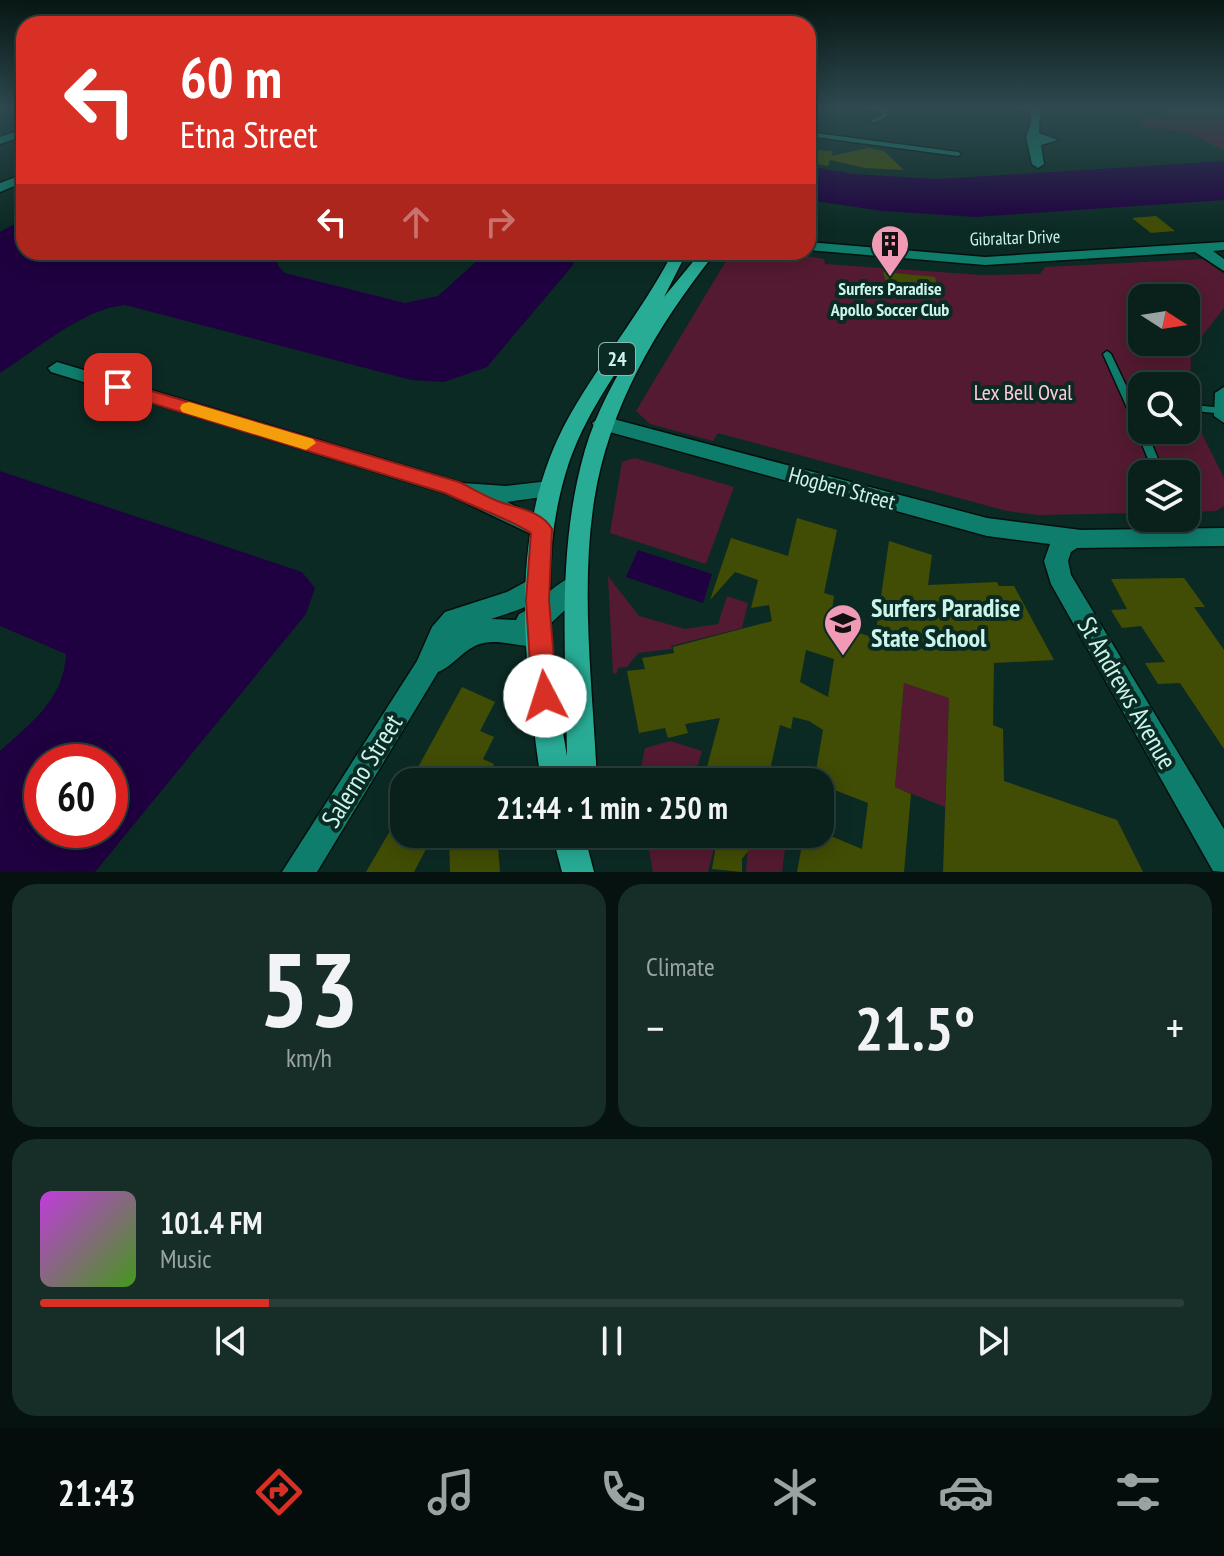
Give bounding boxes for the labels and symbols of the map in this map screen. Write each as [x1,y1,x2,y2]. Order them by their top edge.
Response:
building icon: Surfers Paradise Apollo Soccer Club [869,223,911,278]
street label: Gibraltar Drive [969,224,1061,251]
place label: Surfers Paradise Apollo Soccer Club [830,277,949,321]
north arrow [1128,284,1200,356]
road number: 24 [599,343,635,375]
pin [84,353,152,421]
park label: Lex Bell Oval [974,378,1073,406]
street label: Hogben Street [786,460,898,516]
place label: Surfers Paradise State School [871,591,1020,654]
school or university icon: Surfers Paradise State School [822,602,864,657]
street label: St Andrews Avenue [1071,611,1184,775]
position arrow [503,654,587,738]
street label: Salerno Street [314,708,409,834]
speed limit sign: 60 [24,744,128,848]

